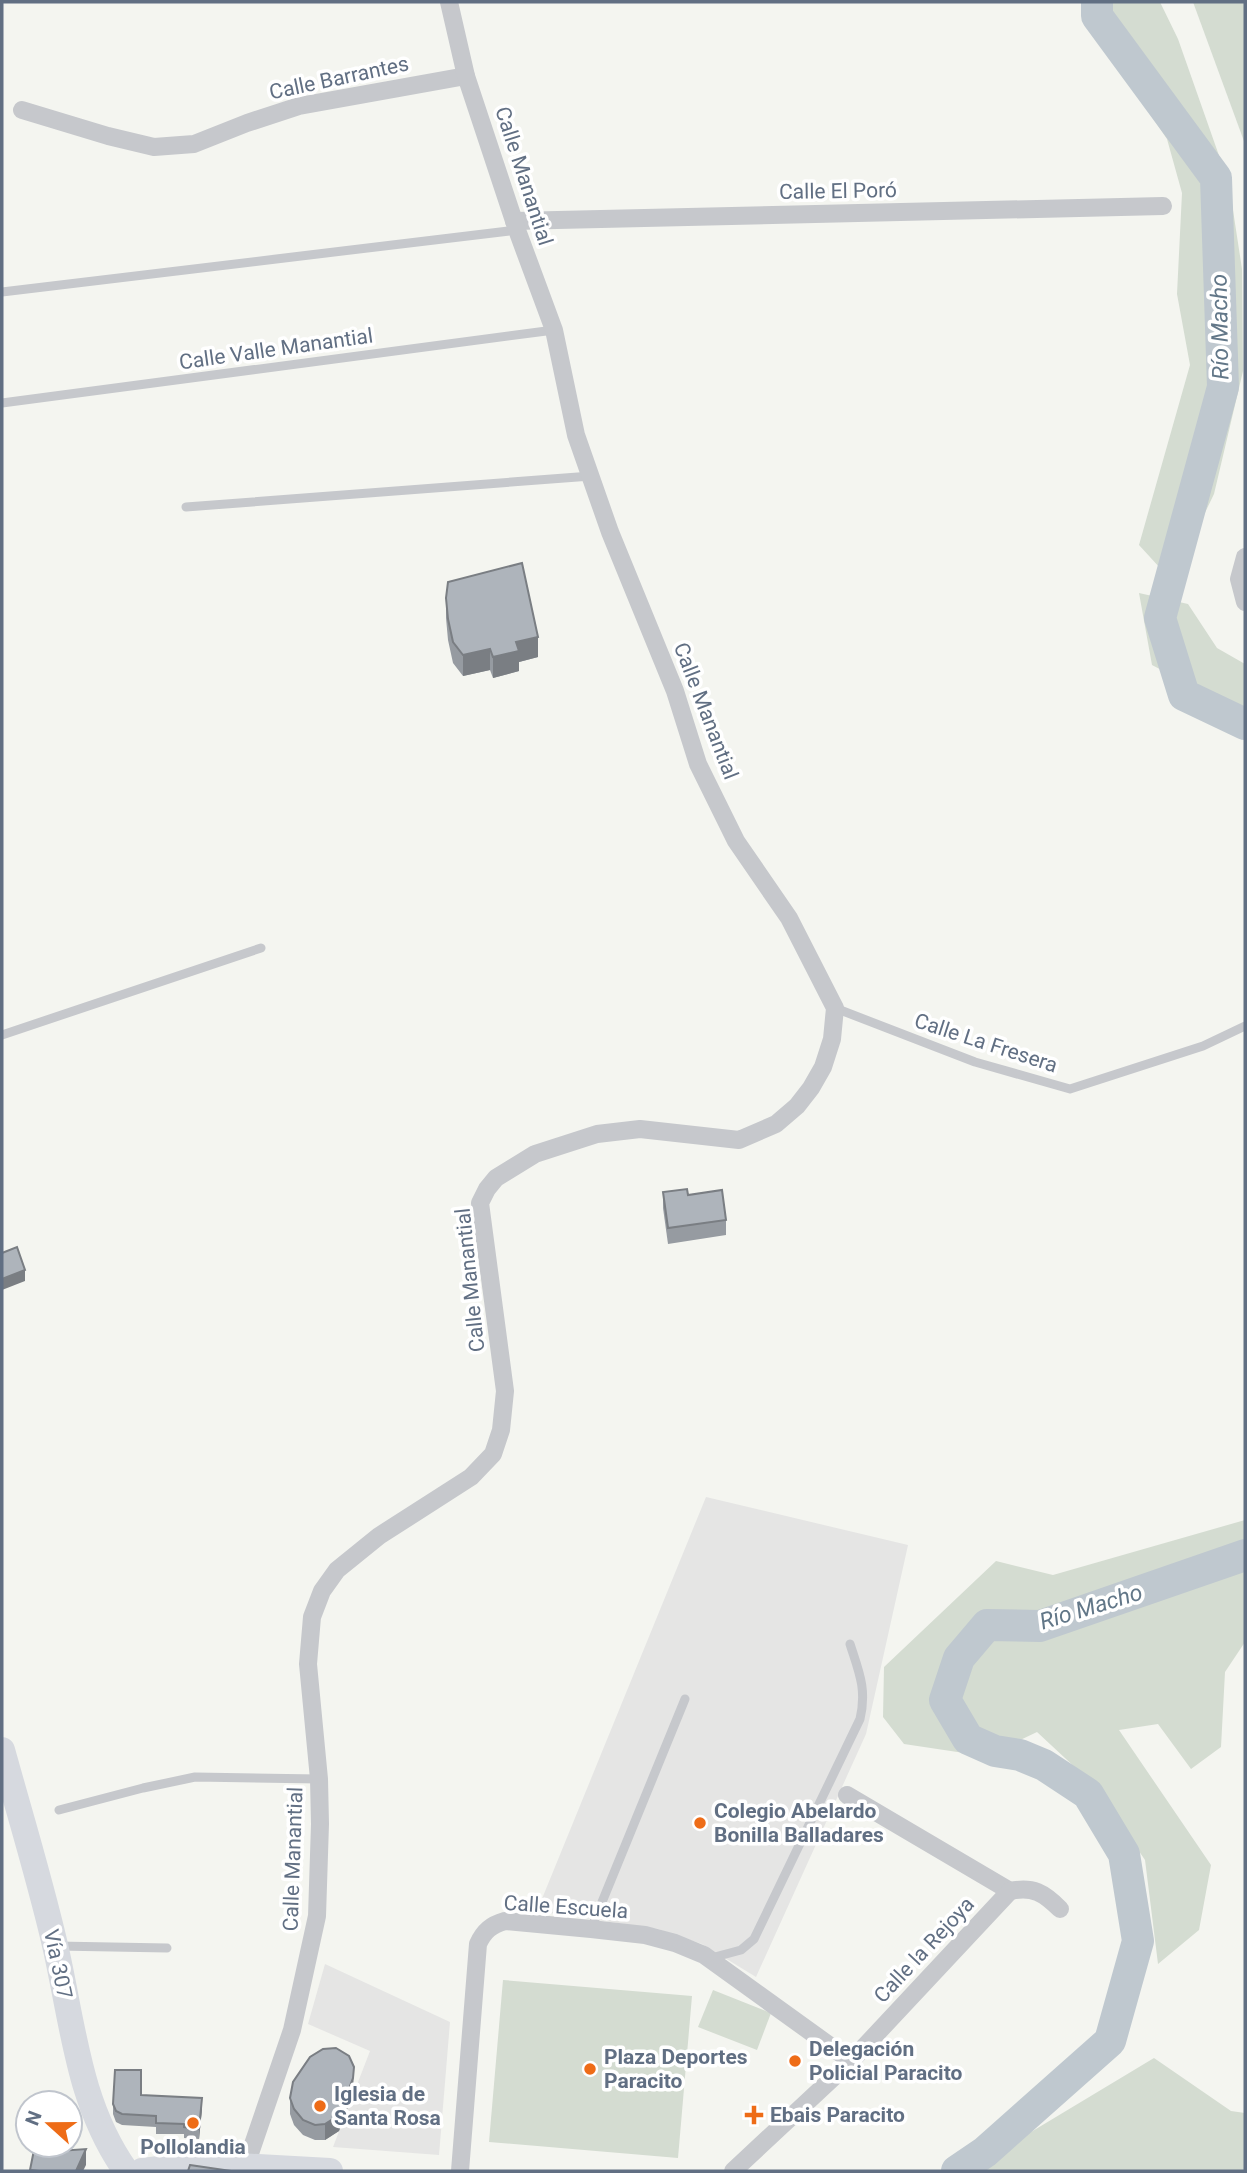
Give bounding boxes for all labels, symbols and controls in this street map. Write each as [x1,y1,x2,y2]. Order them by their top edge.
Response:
street label: Calle Barrantes [267,52,411,104]
street label: Calle Manantial [490,104,558,248]
street label: Calle El Poró [779,178,897,204]
water label: Río Macho [1206,274,1234,380]
street label: Calle Valle Manantial [178,324,374,374]
street label: Calle Manantial [669,639,743,783]
street label: Calle La Fresera [911,1009,1061,1077]
street label: Calle Manantial [451,1207,489,1353]
water label: Río Macho [1036,1579,1146,1635]
street label: Calle Manantial [278,1786,308,1932]
place label: Colegio Abelardo Bonilla Balladares [714,1799,884,1847]
marker: Colegio Abelardo Bonilla Balladares [692,1815,708,1831]
street label: Calle Escuela [503,1891,629,1923]
street label: Calle la Rejoya [869,1892,979,2008]
street label: Vía 307 [39,1927,77,2001]
place label: Delegación Policial Paracito [809,2037,962,2085]
place label: Plaza Deportes Paracito [604,2045,748,2093]
marker: Delegación Policial Paracito [787,2053,803,2069]
marker: Plaza Deportes Paracito [582,2061,598,2077]
place label: Iglesia de Santa Rosa [334,2082,441,2130]
north arrow [14,2089,84,2159]
marker: Iglesia de Santa Rosa [312,2098,328,2114]
place label: Ebais Paracito [770,2103,905,2127]
marker: Ebais Paracito [744,2105,764,2125]
text: N [20,2108,47,2128]
marker: Pollolandia [185,2115,201,2131]
place label: Pollolandia [140,2135,246,2159]

